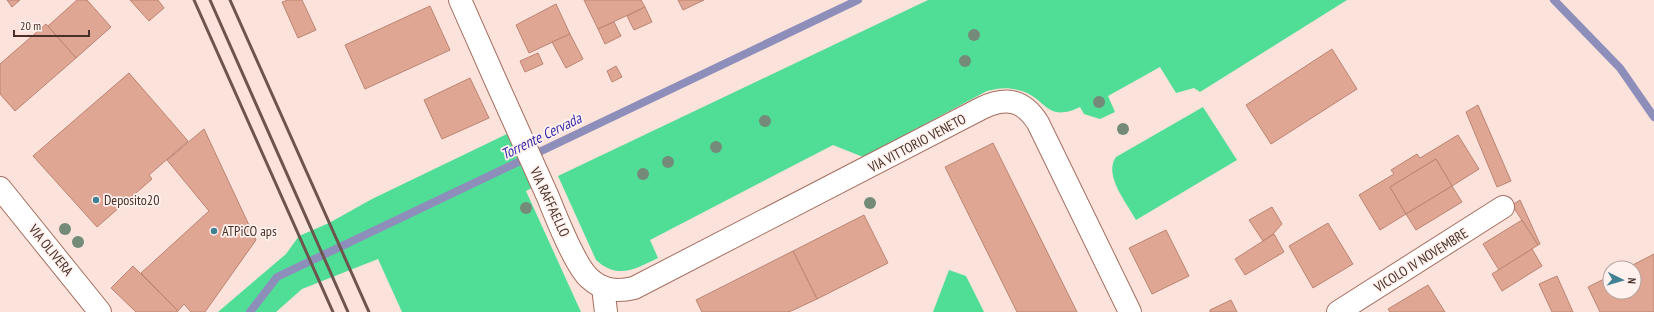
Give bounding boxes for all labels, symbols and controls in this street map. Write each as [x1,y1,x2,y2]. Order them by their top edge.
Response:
scale bar [14,12,89,38]
text: 20 m [20,18,41,33]
water label: Torrente Cervada [498,108,585,164]
street label: VIA VITTORIO VENETO [864,110,969,177]
street label: VIA RAFFAELLO [526,163,574,240]
place label: Deposito20 [104,191,159,209]
marker: Deposito20 [91,195,101,205]
street label: VIA OLIVERA [24,220,77,280]
place label: ATPiCO aps [222,222,277,240]
street label: VICOLO IV NOVEMBRE [1370,224,1471,297]
marker: ATPiCO aps [209,226,219,236]
north arrow [1602,260,1642,300]
text: N [1625,277,1639,284]

